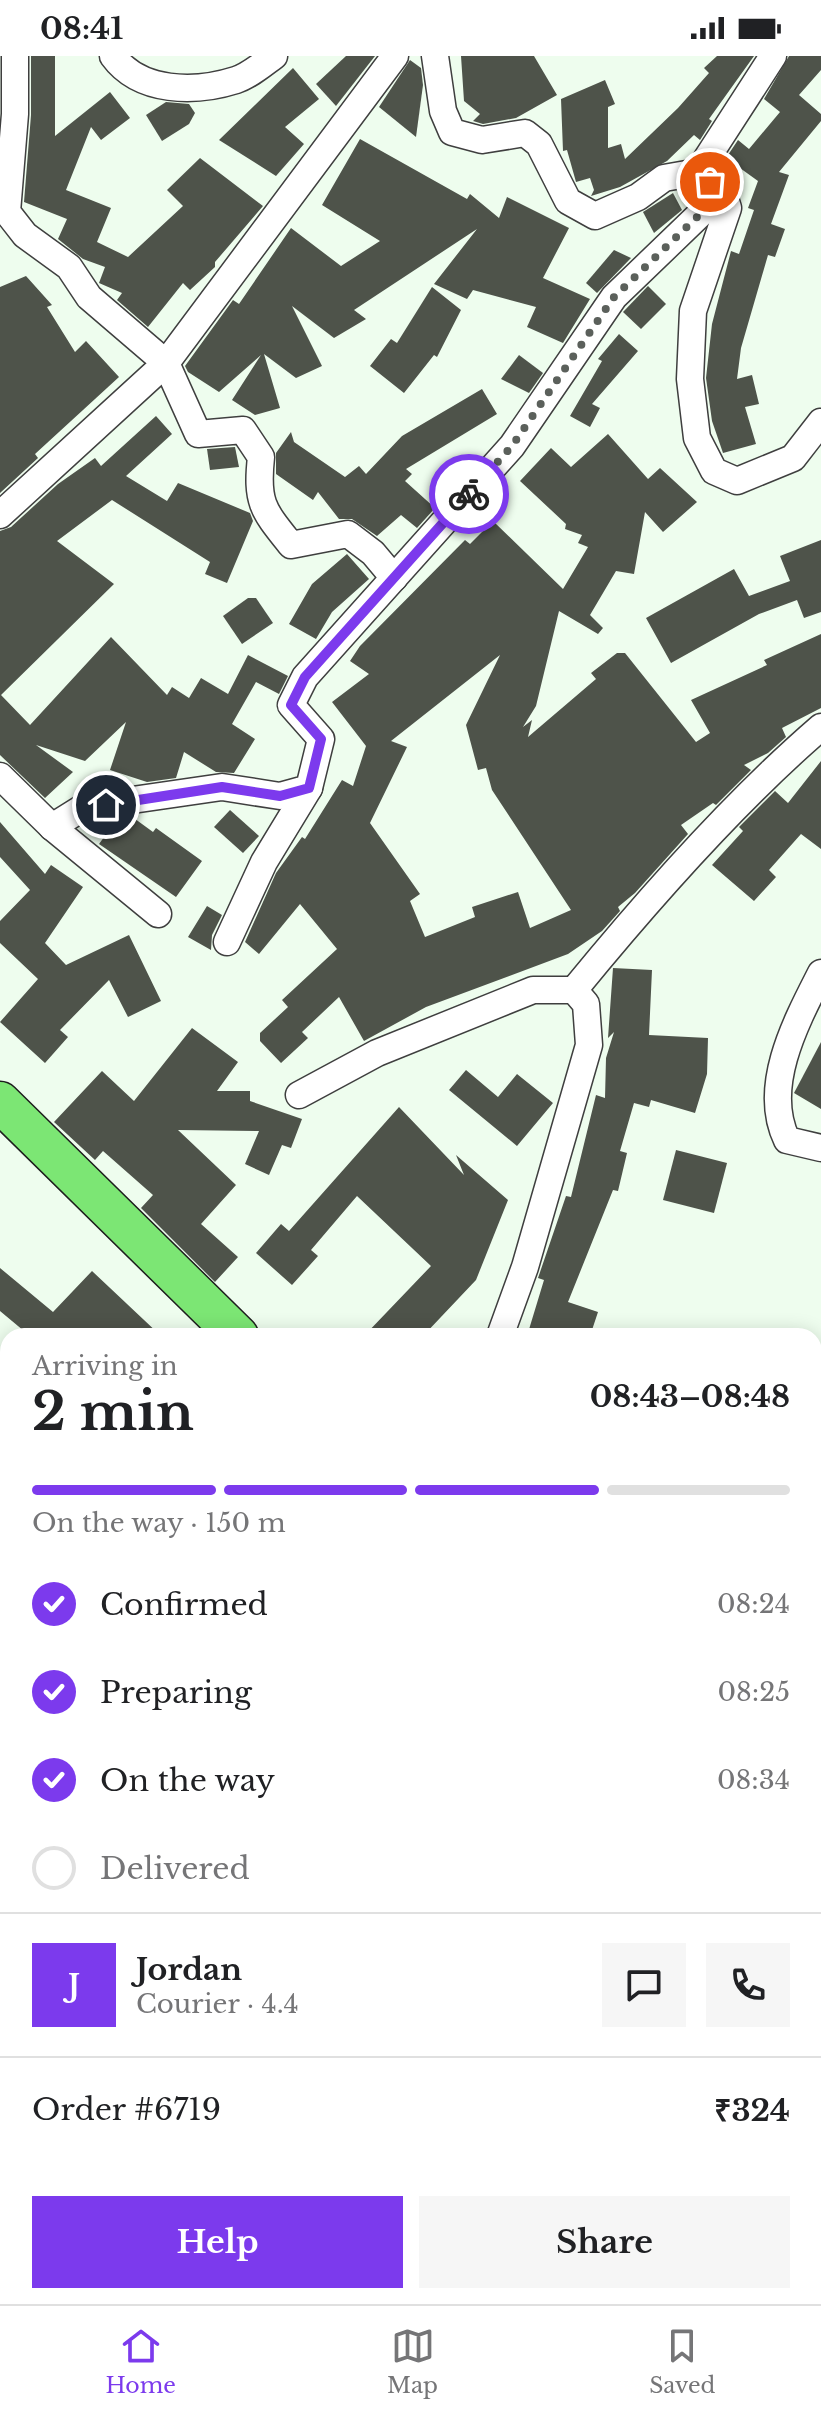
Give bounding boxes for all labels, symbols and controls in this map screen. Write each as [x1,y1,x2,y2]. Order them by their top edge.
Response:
text: 08:41 [40,10,123,47]
pin [676,148,744,216]
icon: bag [688,160,732,204]
courier [429,454,509,534]
icon: bike [447,472,491,516]
pin [72,771,140,839]
icon: home [84,783,128,827]
text: Arriving in [32,1350,178,1382]
text: 08:43–08:48 [590,1378,790,1415]
text: 2 min [32,1380,194,1444]
text: On the way · 150 m [32,1507,286,1539]
icon: check [32,1582,76,1626]
text: Confirmed [100,1586,268,1623]
text: 08:24 [717,1588,790,1620]
icon: check [32,1670,76,1714]
text: Preparing [100,1674,252,1711]
text: 08:25 [717,1676,790,1708]
icon: check [32,1758,76,1802]
text: On the way [100,1762,275,1799]
text: 08:34 [717,1764,790,1796]
text: Delivered [100,1850,250,1887]
button: chat [602,1943,686,2027]
button: phone [706,1943,790,2027]
text: Jordan [136,1951,242,1988]
text: J [68,1967,80,2004]
text: Courier · 4.4 [136,1988,299,2020]
text: Order #6719 [32,2091,221,2128]
text: ₹324 [714,2092,790,2129]
button: Help [32,2196,403,2288]
button: Share [419,2196,790,2288]
tab: Home [106,2324,176,2399]
tab: Map [387,2324,438,2399]
tab: Saved [649,2324,715,2399]

